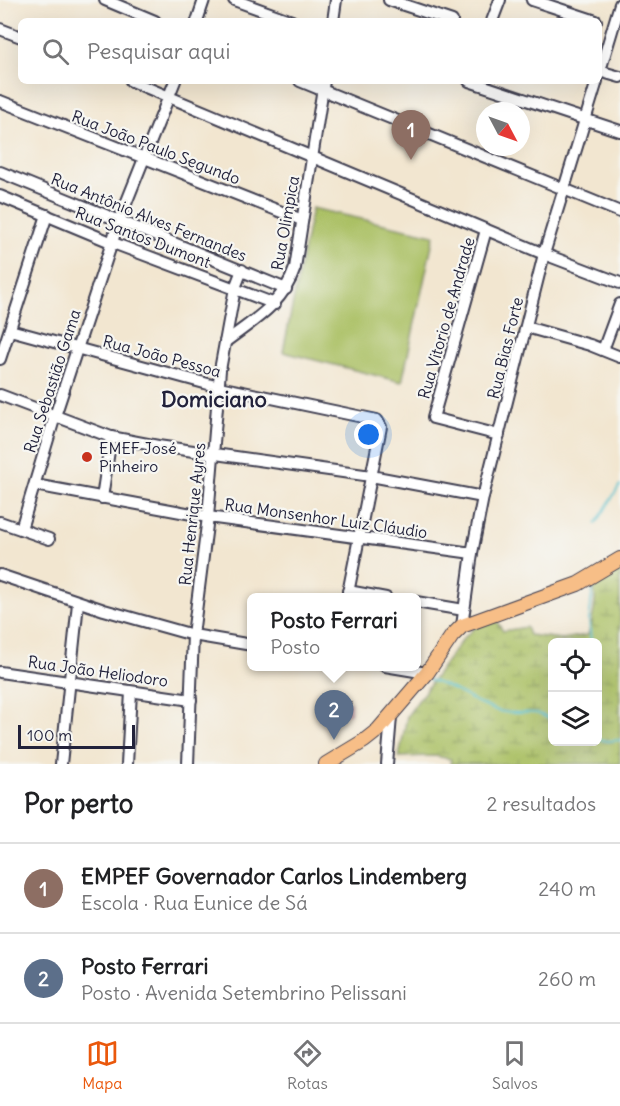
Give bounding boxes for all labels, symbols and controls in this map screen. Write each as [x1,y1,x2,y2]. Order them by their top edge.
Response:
search box [18,18,602,84]
icon: search [39,35,72,68]
text: Pesquisar aqui [87,37,230,65]
north arrow [476,102,530,156]
street label: Rua João Paulo Segundo [69,106,243,188]
pin: 1 [392,110,430,160]
street label: Rua Antônio Alves Fernandes [48,169,250,265]
street label: Rua Olimpica [267,174,303,272]
street label: Rua Santos Dumont [73,202,214,272]
street label: Rua Vitorio de Andrade [413,235,479,401]
street label: Rua Bias Forte [483,295,527,401]
street label: Rua Sebastião Gama [19,307,85,455]
street label: Rua João Pessoa [101,331,223,381]
district label: Domiciano [161,385,267,413]
your location [354,420,383,449]
place label: EMEF José Pinheiro [99,438,177,476]
street label: Rua Henrique Ayres [175,442,209,586]
marker: EMEF José Pinheiro [80,450,94,464]
street label: Rua Monsenhor Luiz Cláudio [223,494,429,542]
popup [247,593,421,671]
text: Posto Ferrari [270,606,398,634]
text: Posto [270,634,320,659]
map controls [548,638,602,746]
button: locate [548,638,602,692]
street label: Rua João Heliodoro [27,651,169,691]
pin: 2 [314,690,354,740]
button: layers [548,692,602,746]
scale bar [18,722,135,750]
text: 100 m [27,725,72,745]
text: Por perto [24,787,133,820]
text: 2 resultados [487,791,596,816]
text: EMPEF Governador Carlos Lindemberg [81,862,467,890]
text: 1 [40,876,47,901]
text: 240 m [538,876,596,901]
text: Escola · Rua Eunice de Sá [81,890,308,915]
text: Posto Ferrari [81,952,208,980]
text: 2 [38,966,49,991]
text: 260 m [538,966,596,991]
text: Posto · Avenida Setembrino Pelissani [81,980,407,1005]
tab: Mapa [82,1037,122,1093]
tab: Rotas [287,1037,328,1093]
tab: Salvos [492,1037,538,1093]

